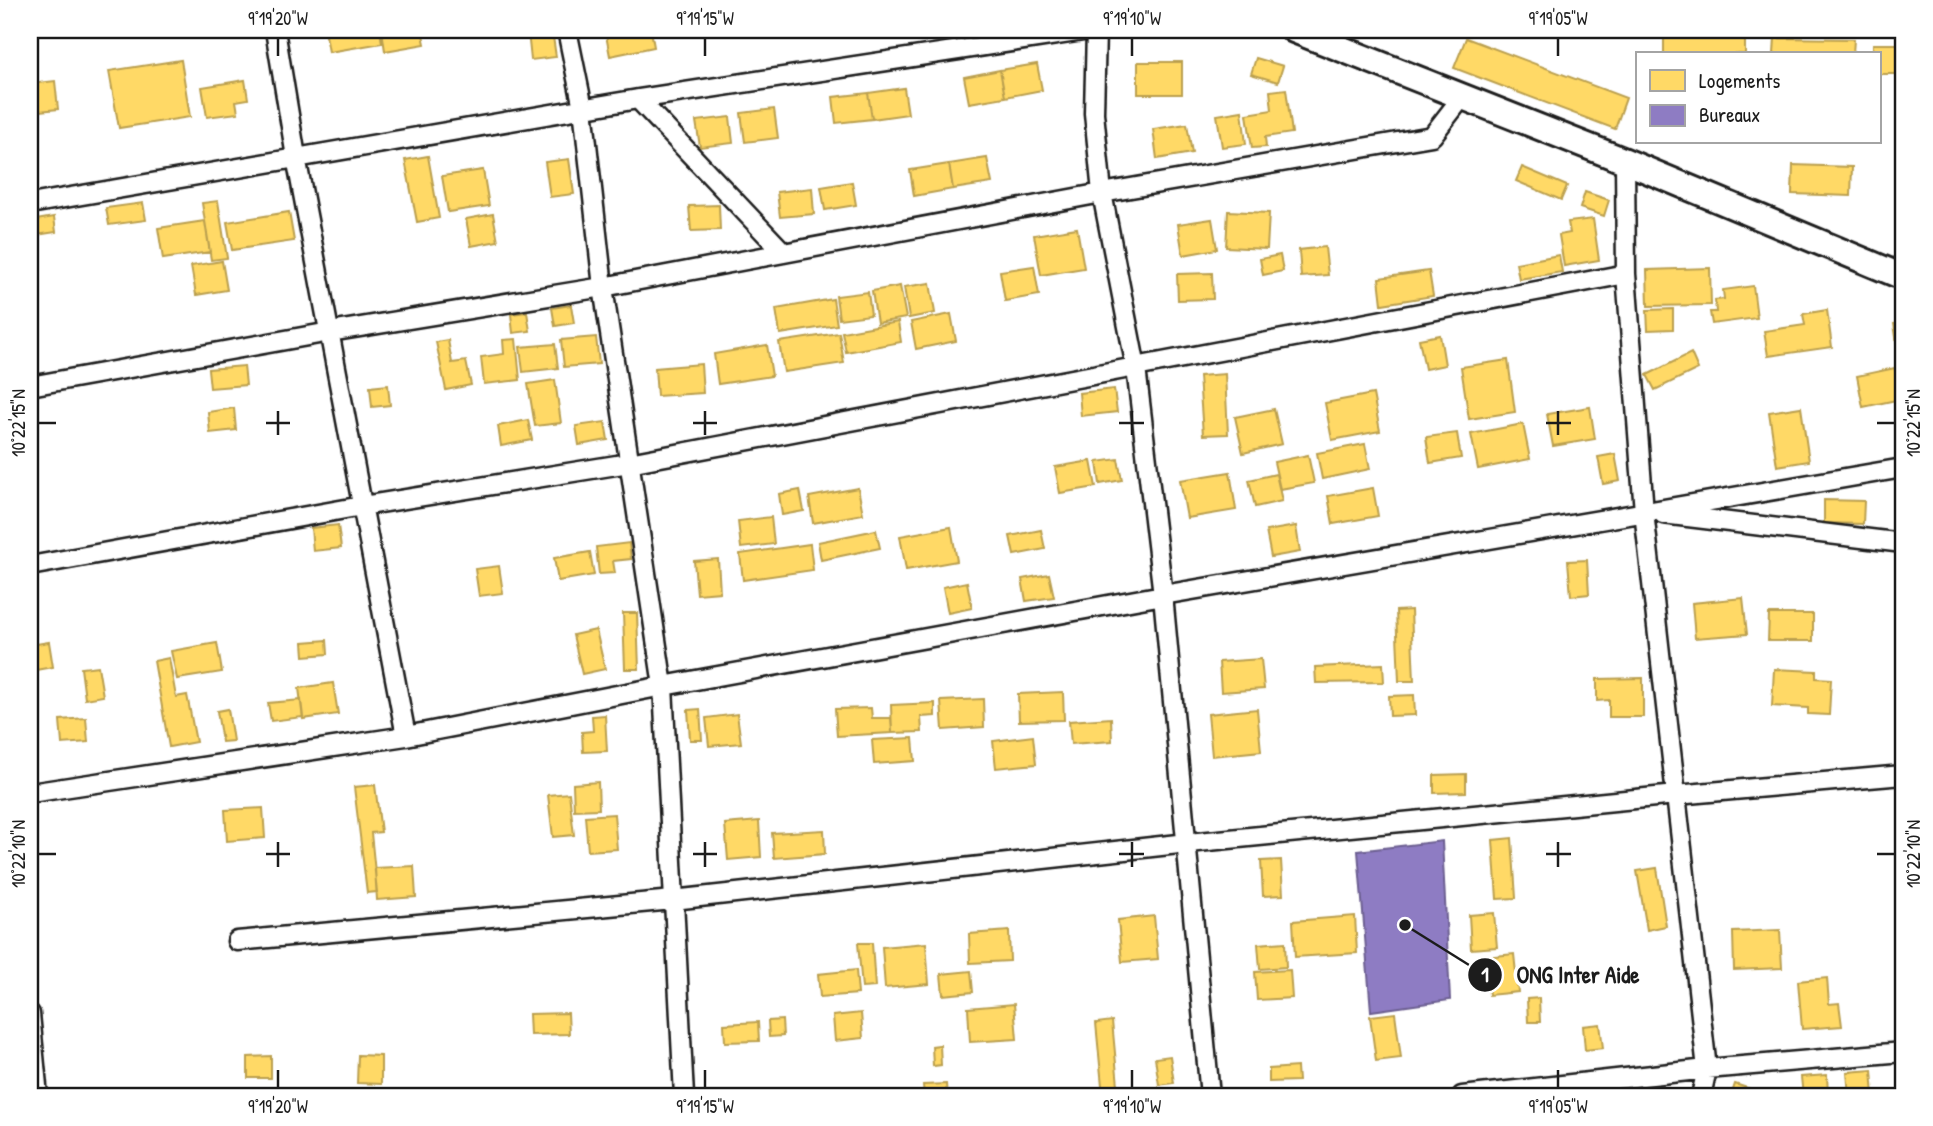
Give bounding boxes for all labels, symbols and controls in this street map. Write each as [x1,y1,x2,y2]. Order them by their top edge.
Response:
text: 9°19'20"W [248,6,308,31]
text: 9°19'15"W [676,6,734,31]
text: 9°19'10"W [1103,6,1161,31]
text: 9°19'05"W [1528,6,1588,31]
legend [1636,52,1881,144]
text: Logements [1699,66,1780,95]
text: Bureaux [1699,100,1761,129]
text: 10°22'15"N [6,389,31,457]
text: 10°22'15"N [1901,389,1926,457]
text: 10°22'10"N [6,820,31,888]
text: 10°22'10"N [1901,820,1926,888]
callout: ONG Inter Aide [1467,953,1653,997]
text: ONG Inter Aide [1517,959,1640,990]
text: 1 [1481,960,1489,989]
text: 9°19'20"W [248,1094,308,1119]
text: 9°19'15"W [676,1094,734,1119]
text: 9°19'10"W [1103,1094,1161,1119]
text: 9°19'05"W [1528,1094,1588,1119]

